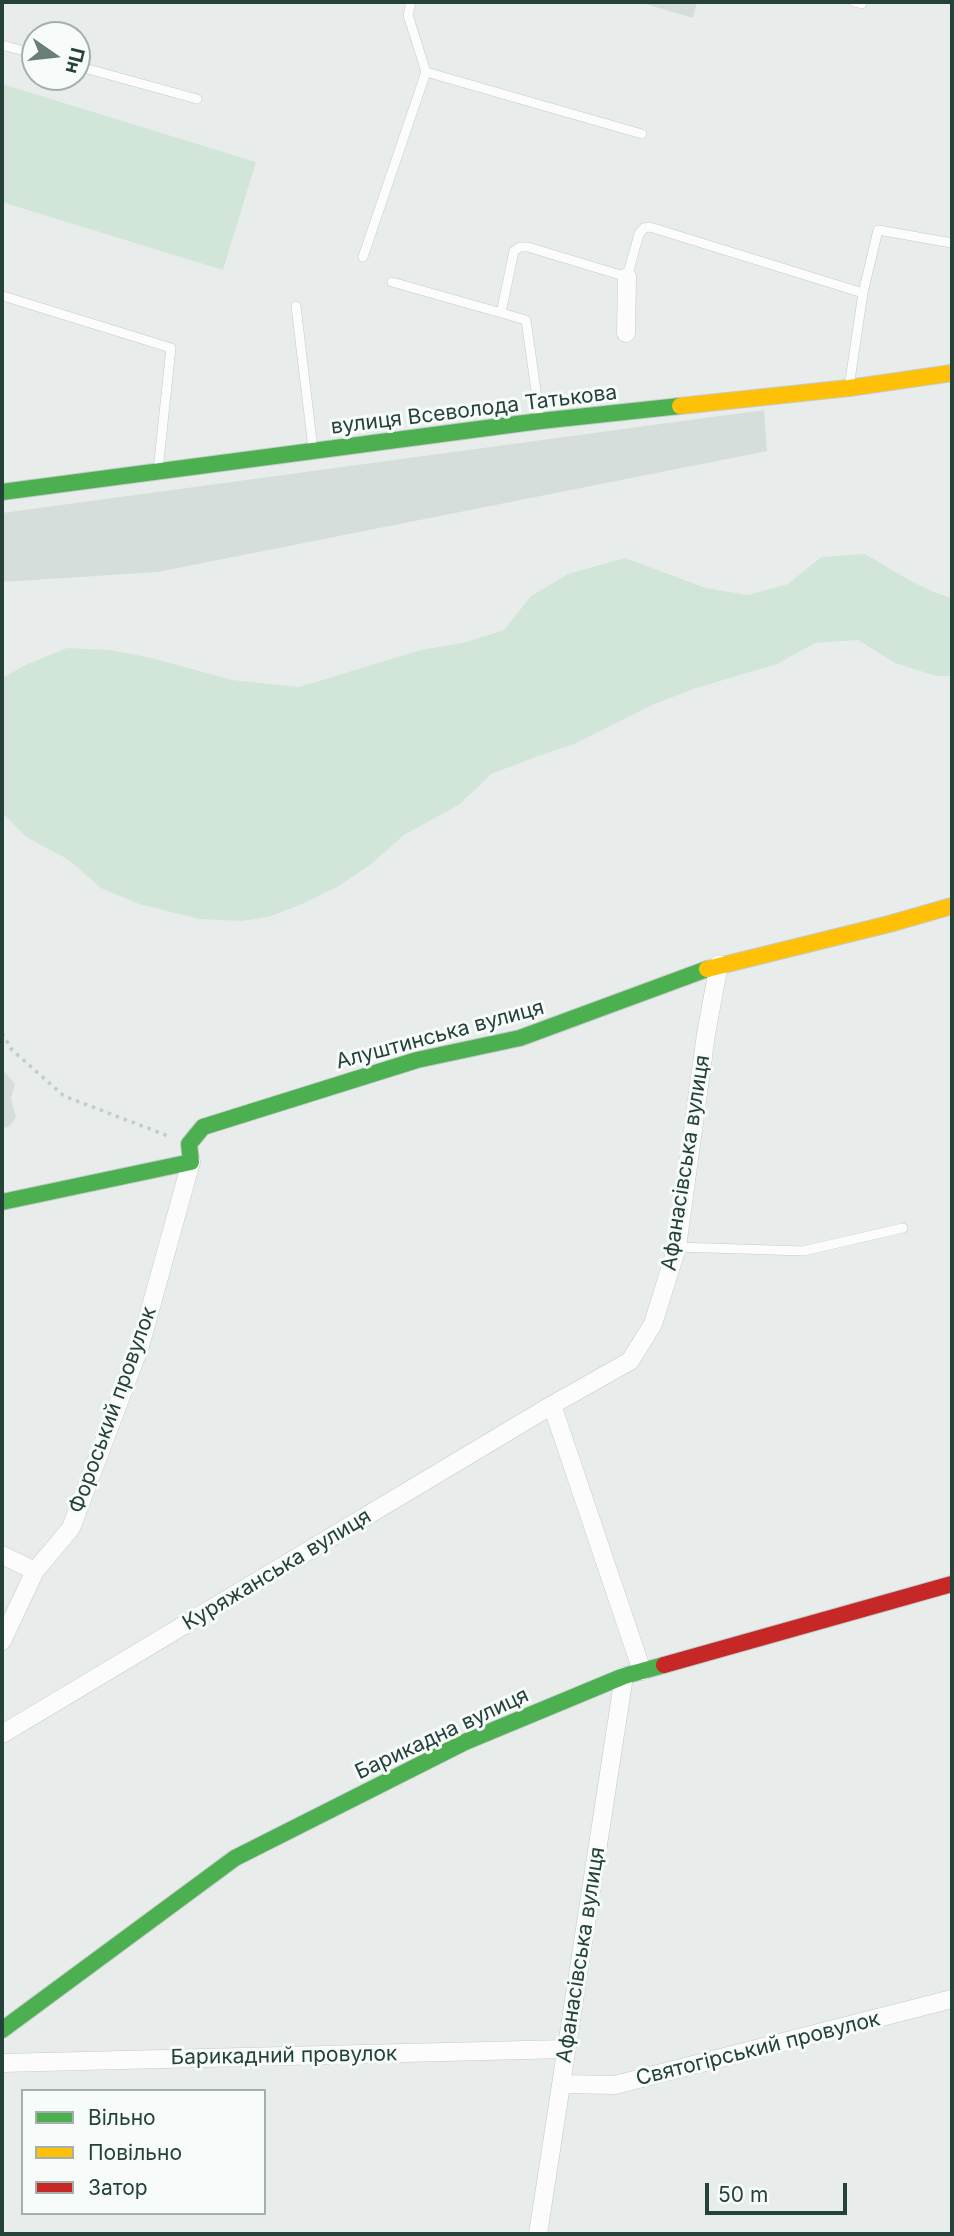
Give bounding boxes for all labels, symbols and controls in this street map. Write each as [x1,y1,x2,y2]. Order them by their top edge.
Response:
north arrow [21,21,91,91]
text: Пн [61,45,89,76]
street label: вулиця Всеволода Татькова [329,380,619,440]
street label: Алуштинська вулиця [333,995,547,1075]
street label: Афанасівська вулиця [656,1053,716,1273]
street label: Фороський провулок [64,1303,162,1517]
street label: Куряжанська вулиця [178,1504,376,1636]
street label: Барикадна вулиця [351,1683,533,1785]
street label: Афанасівська вулиця [551,1845,611,2065]
street label: Святогірський провулок [633,2006,883,2092]
street label: Барикадний провулок [170,2041,398,2071]
legend [21,2089,266,2215]
text: Вільно [88,2105,156,2130]
text: Повільно [88,2140,182,2165]
scale bar [709,2170,851,2214]
text: Затор [88,2175,148,2200]
text: 50 m [718,2182,768,2207]

